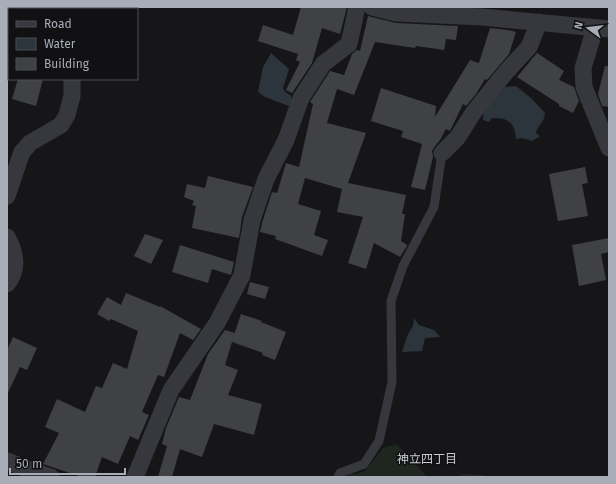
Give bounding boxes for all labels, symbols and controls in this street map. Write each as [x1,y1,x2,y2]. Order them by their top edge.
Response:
legend [8,8,138,80]
north arrow [568,8,608,48]
text: Road [44,17,72,31]
text: N [572,20,586,31]
text: Water [44,37,76,51]
text: Building [44,57,90,71]
scale bar [10,450,125,476]
district label: 神立四丁目 [397,452,457,466]
text: 50 m [16,457,42,471]

